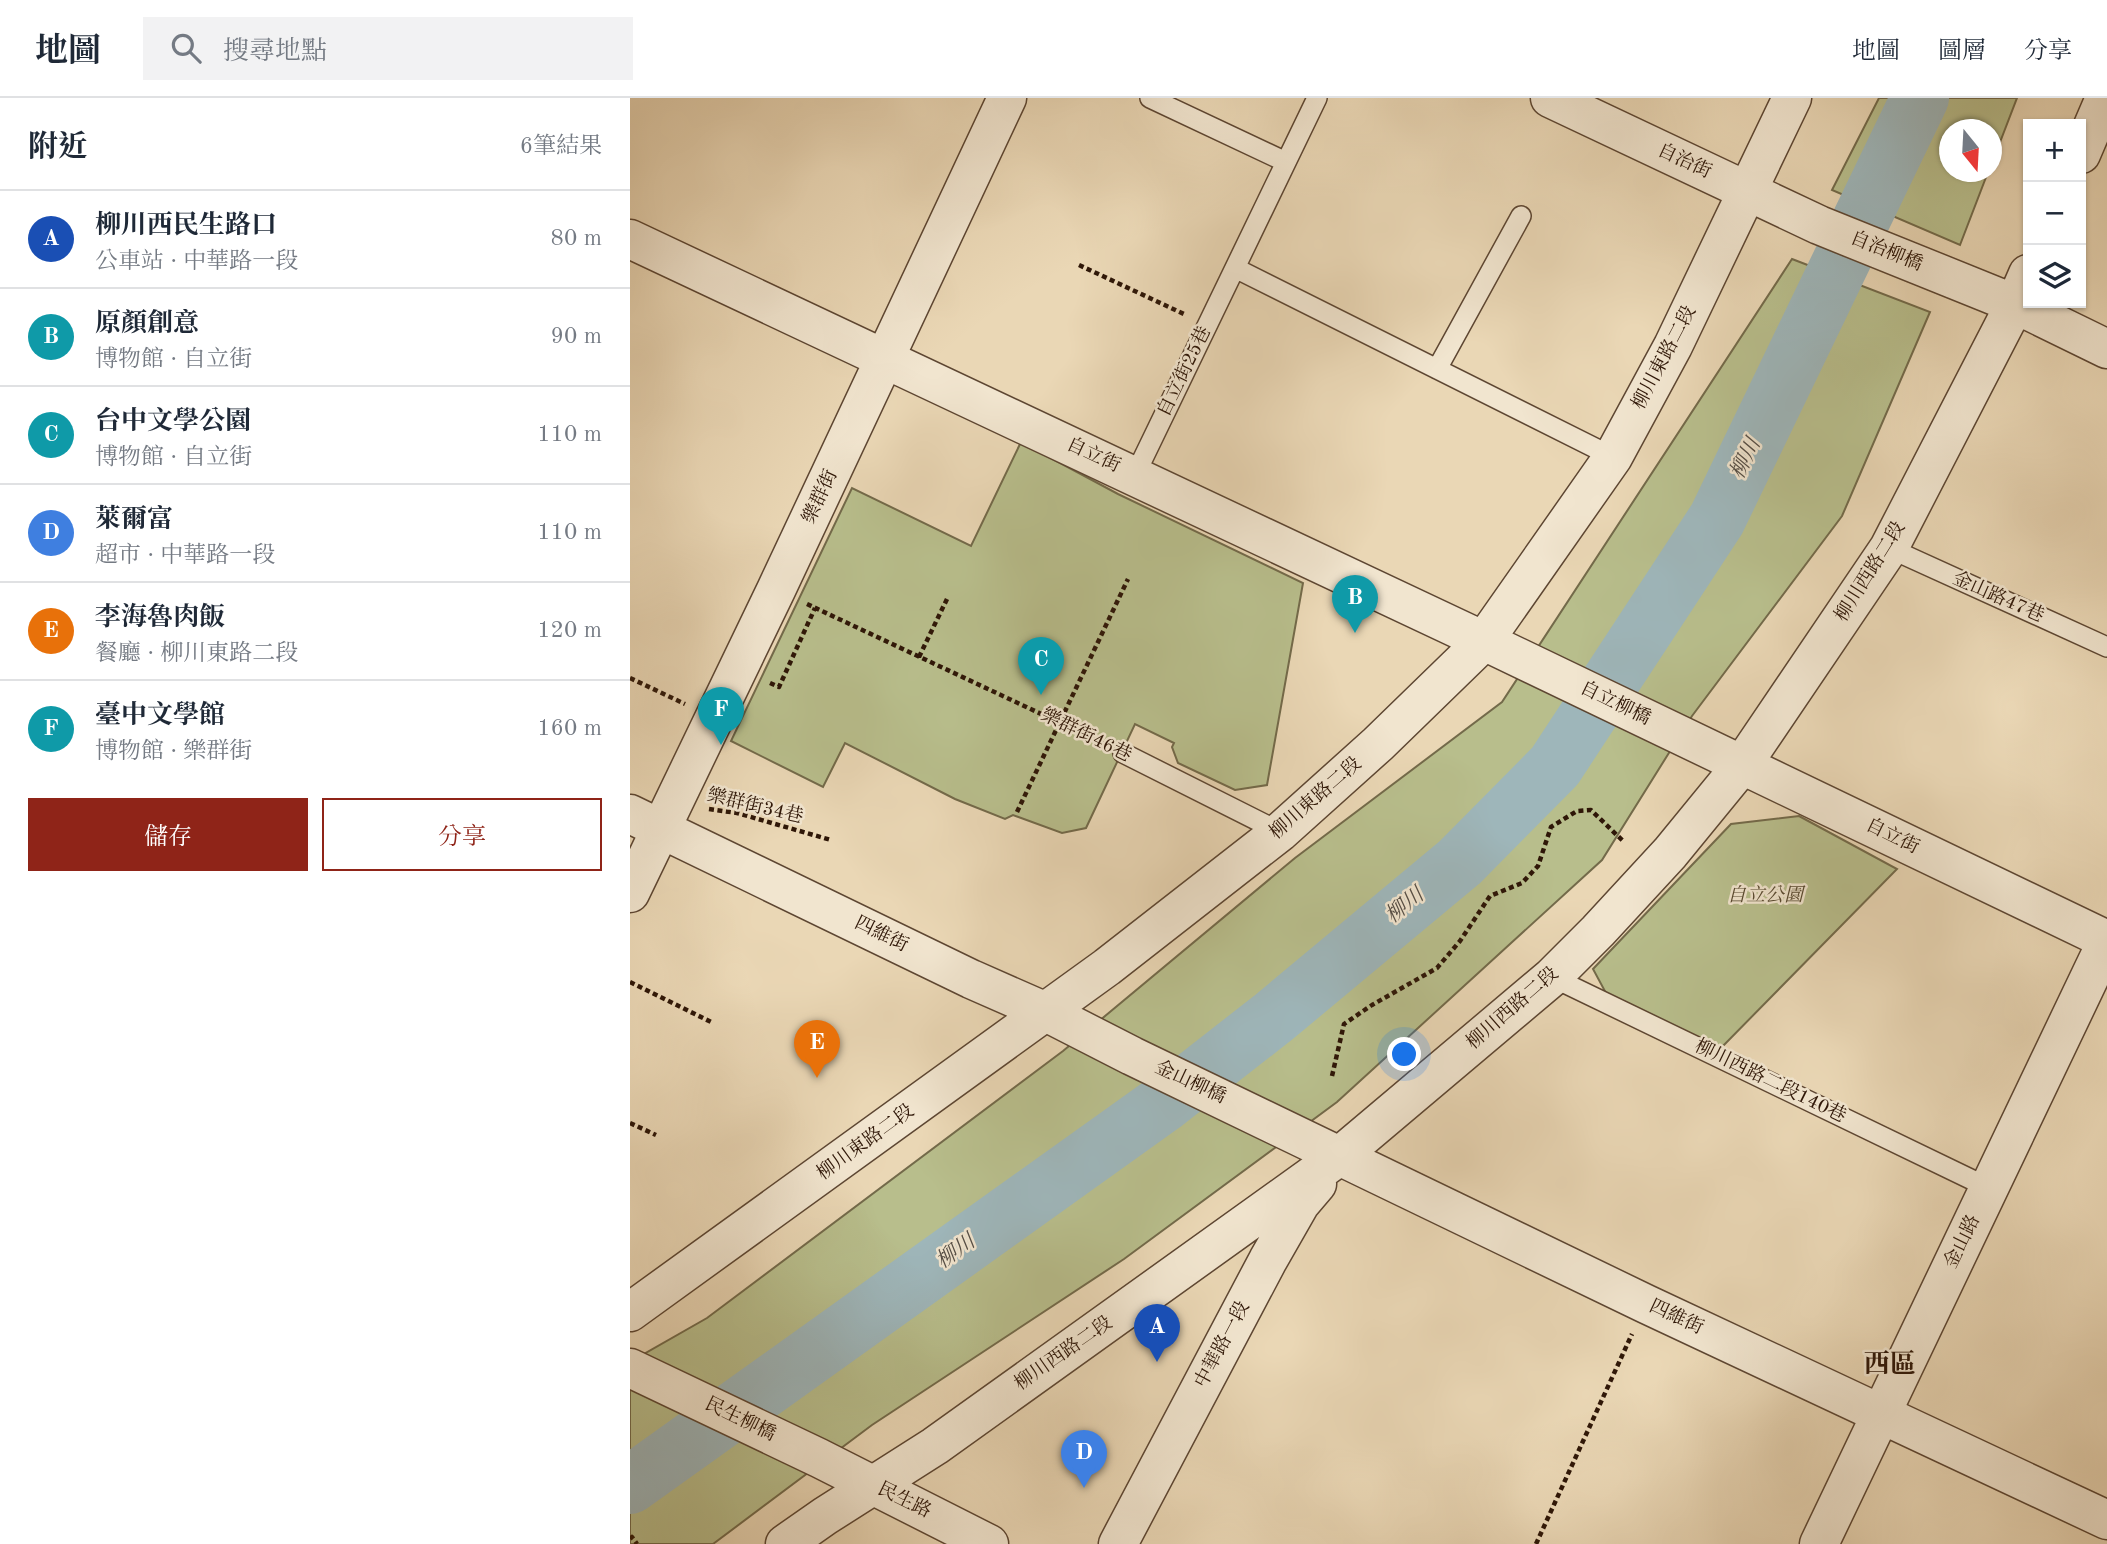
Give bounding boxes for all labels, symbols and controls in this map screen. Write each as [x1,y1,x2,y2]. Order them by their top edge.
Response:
search box [143,17,633,80]
icon: search [167,29,205,67]
text: 地圖 [35,36,101,69]
text: 搜尋地點 [223,39,327,65]
text: 地圖 [1852,40,1900,64]
text: 圖層 [1938,40,1986,64]
text: 分享 [2024,40,2072,64]
north arrow [1939,119,2002,182]
map controls [2023,119,2086,308]
button: + [2023,119,2086,182]
text: 附近 [28,133,88,163]
text: 6筆結果 [520,135,602,158]
street label: 自治街 [1654,140,1715,183]
button: − [2023,182,2086,245]
text: 柳川西民生路口 [95,213,277,239]
text: A [42,227,60,250]
text: 80 m [551,227,602,250]
street label: 自治柳橋 [1847,227,1926,275]
button: layers [2023,245,2086,308]
text: 公車站 · 中華路一段 [95,250,298,273]
street label: 柳川東路二段 [1627,302,1700,413]
text: 原顏創意 [95,311,199,337]
street label: 自立街25巷 [1153,323,1215,420]
text: B [43,325,59,348]
text: 90 m [551,325,602,348]
text: 博物館 · 自立街 [95,348,252,371]
text: 台中文學公園 [95,409,251,435]
text: C [43,423,59,446]
text: 110 m [537,423,602,446]
water label: 柳川 [1726,433,1766,482]
street label: 自立街 [1063,434,1124,477]
text: 博物館 · 自立街 [95,446,252,469]
street label: 樂群街 [799,466,842,527]
text: 萊爾富 [95,507,173,533]
street label: 柳川西路二段 [1831,518,1909,625]
text: D [42,521,60,544]
text: 110 m [537,521,602,544]
text: 超市 · 中華路一段 [95,544,275,567]
street label: 金山路47巷 [1949,567,2048,627]
pin: B [1332,575,1378,633]
text: 李海魯肉飯 [95,605,225,631]
text: E [43,619,59,642]
text: 120 m [537,619,602,642]
pin: C [1018,637,1064,695]
text: 餐廳 · 柳川東路二段 [95,642,298,665]
street label: 自立柳橋 [1577,677,1654,729]
pin: F [698,687,744,745]
text: 臺中文學館 [95,703,225,729]
street label: 樂群街46巷 [1038,704,1135,766]
text: F [43,717,59,740]
text: 160 m [537,717,602,740]
text: 博物館 · 樂群街 [95,740,252,763]
street label: 柳川東路二段 [1265,752,1365,844]
street label: 樂群街34巷 [705,785,805,827]
button: 儲存 [28,798,308,871]
button: 分享 [322,798,602,871]
street label: 自立街 [1862,814,1923,858]
water label: 柳川 [1381,882,1429,927]
park label: 自立公園 [1727,884,1806,906]
street label: 四維街 [851,912,912,956]
street label: 柳川西路二段 [1462,963,1562,1054]
pin: E [794,1020,840,1078]
street label: 柳川西路二段140巷 [1691,1035,1850,1127]
your location [1387,1037,1421,1071]
street label: 金山柳橋 [1152,1056,1230,1108]
street label: 柳川東路二段 [813,1099,918,1184]
street label: 金山路 [1939,1211,1984,1272]
water label: 柳川 [932,1228,981,1273]
street label: 四維街 [1646,1296,1707,1339]
street label: 中華路一段 [1191,1298,1254,1391]
pin: A [1134,1304,1180,1362]
street label: 柳川西路二段 [1011,1312,1116,1394]
district label: 西區 [1864,1349,1916,1378]
street label: 民生柳橋 [702,1392,780,1445]
pin: D [1061,1430,1107,1488]
street label: 民生路 [874,1477,935,1522]

